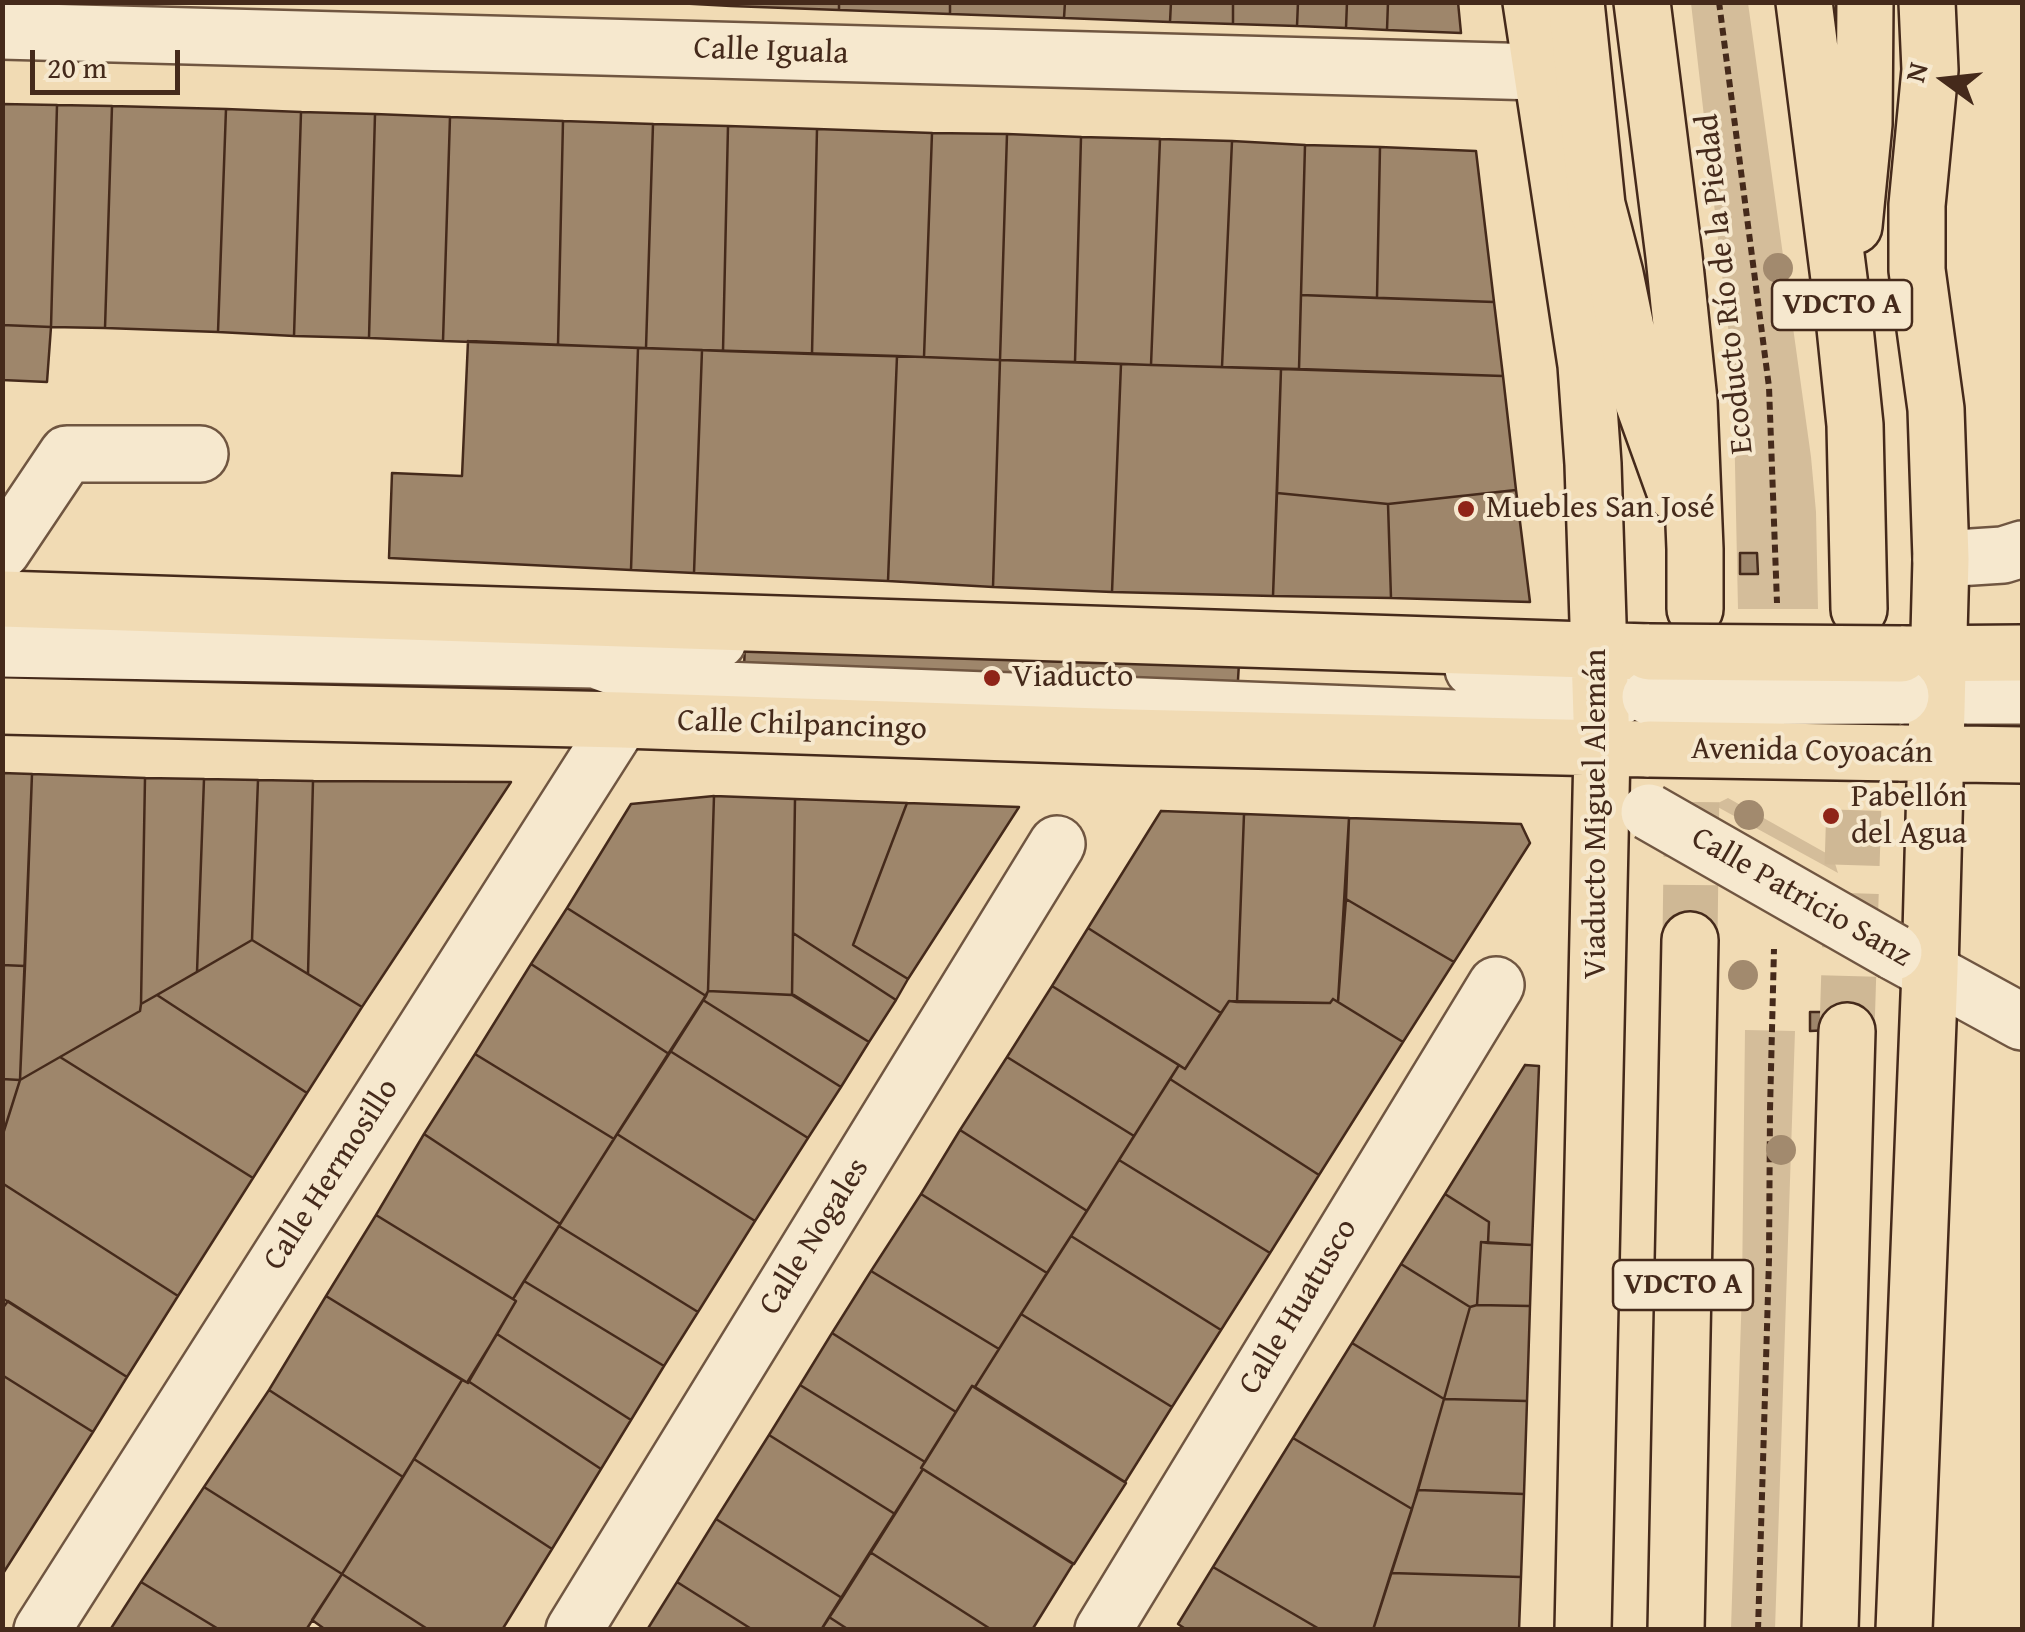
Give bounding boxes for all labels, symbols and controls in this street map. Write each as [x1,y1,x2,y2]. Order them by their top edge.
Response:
scale bar [35,30,185,92]
street label: Calle Iguala [693,30,849,74]
north arrow [1895,30,1995,130]
text: 20 m [47,45,107,89]
text: N [1893,58,1938,86]
street label: Ecoducto Río de la Piedad [1689,112,1763,456]
road number: VDCTO A [1772,280,1912,330]
place label: Muebles San José [1486,490,1715,528]
marker: Muebles San José [1455,498,1477,520]
street label: Viaducto Miguel Alemán [1578,649,1616,979]
place label: Viaducto [1012,659,1133,697]
marker: Viaducto [981,667,1003,689]
street label: Calle Chilpancingo [677,702,927,750]
street label: Avenida Coyoacán [1691,731,1933,773]
place label: Pabellón del Agua [1851,779,1967,854]
marker: Pabellón del Agua [1820,805,1842,827]
street label: Calle Patricio Sanz [1684,819,1918,977]
street label: Calle Hermosillo [256,1072,408,1278]
street label: Calle Nogales [752,1152,878,1322]
street label: Calle Huatusco [1232,1212,1366,1402]
road number: VDCTO A [1613,1260,1753,1310]

